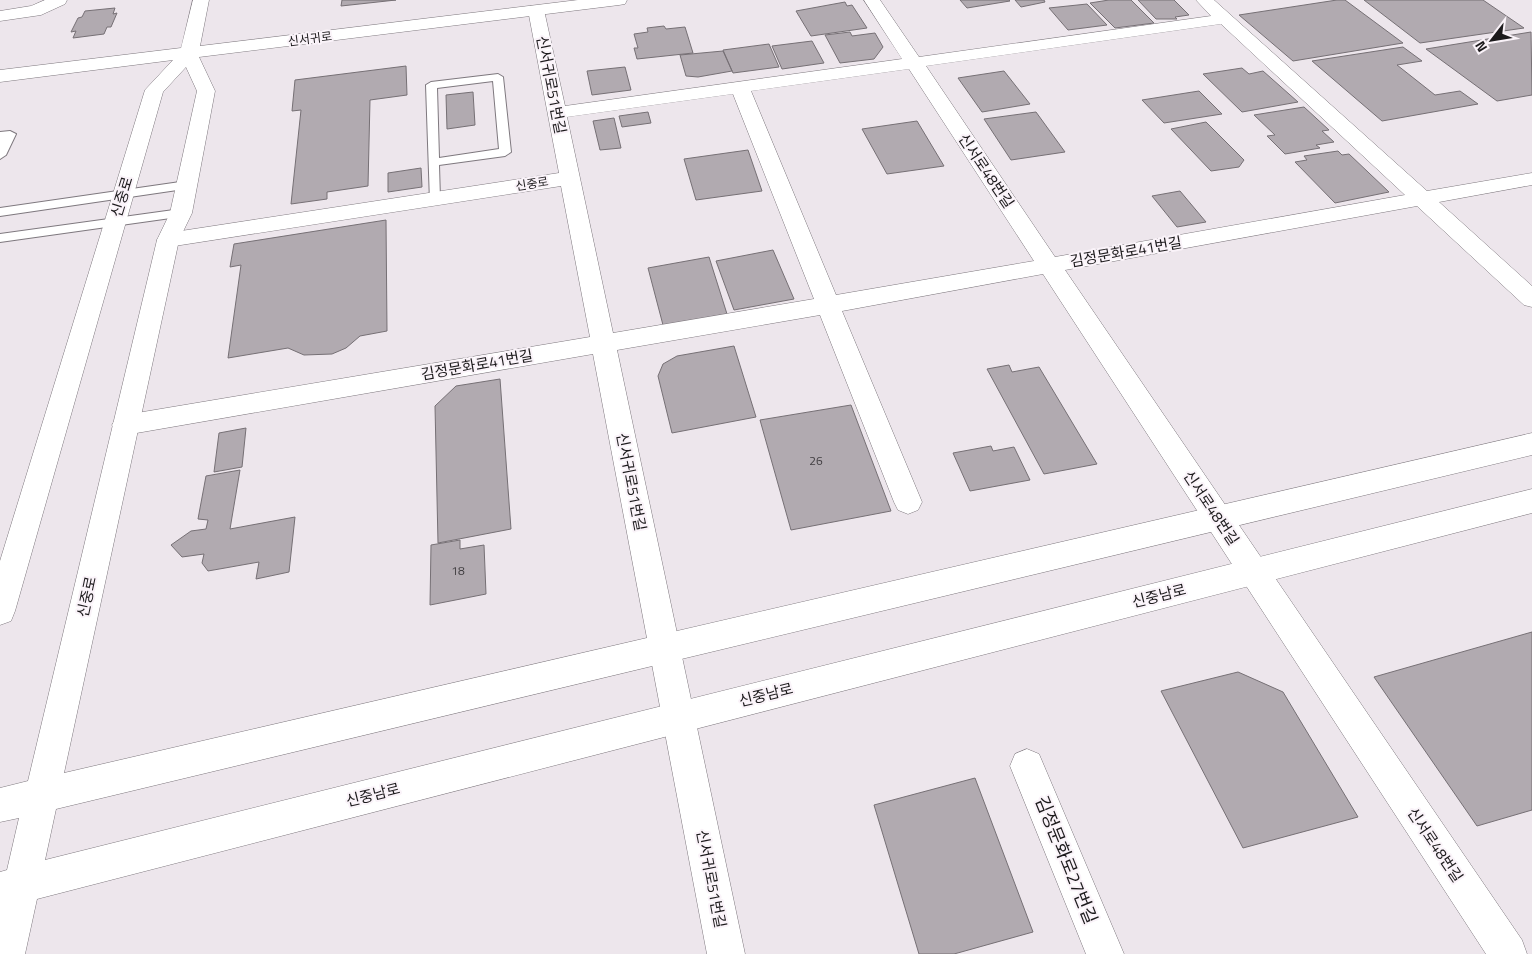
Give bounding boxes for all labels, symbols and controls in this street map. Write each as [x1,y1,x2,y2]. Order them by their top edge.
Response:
north arrow [1467,15,1517,65]
street label: 신서귀로 [287,26,333,51]
street label: 신서귀로51번길 [531,34,572,136]
text: N [1469,37,1492,57]
street label: 신서로48번길 [953,129,1020,213]
street label: 신중로 [514,172,550,195]
street label: 신중로 [104,174,139,220]
street label: 김정문화로41번길 [1068,230,1184,273]
street label: 김정문화로41번길 [419,343,535,386]
street label: 신서귀로51번길 [611,431,652,533]
house number: 26 [809,451,823,470]
street label: 신서로48번길 [1178,466,1245,550]
house number: 18 [451,561,465,580]
street label: 신중로 [71,574,102,620]
street label: 신중남로 [1129,578,1188,613]
street label: 신중남로 [736,677,795,712]
street label: 신중남로 [343,777,402,812]
street label: 김정문화로27번길 [1028,792,1104,928]
street label: 신서로48번길 [1402,803,1469,887]
street label: 신서귀로51번길 [691,828,732,930]

